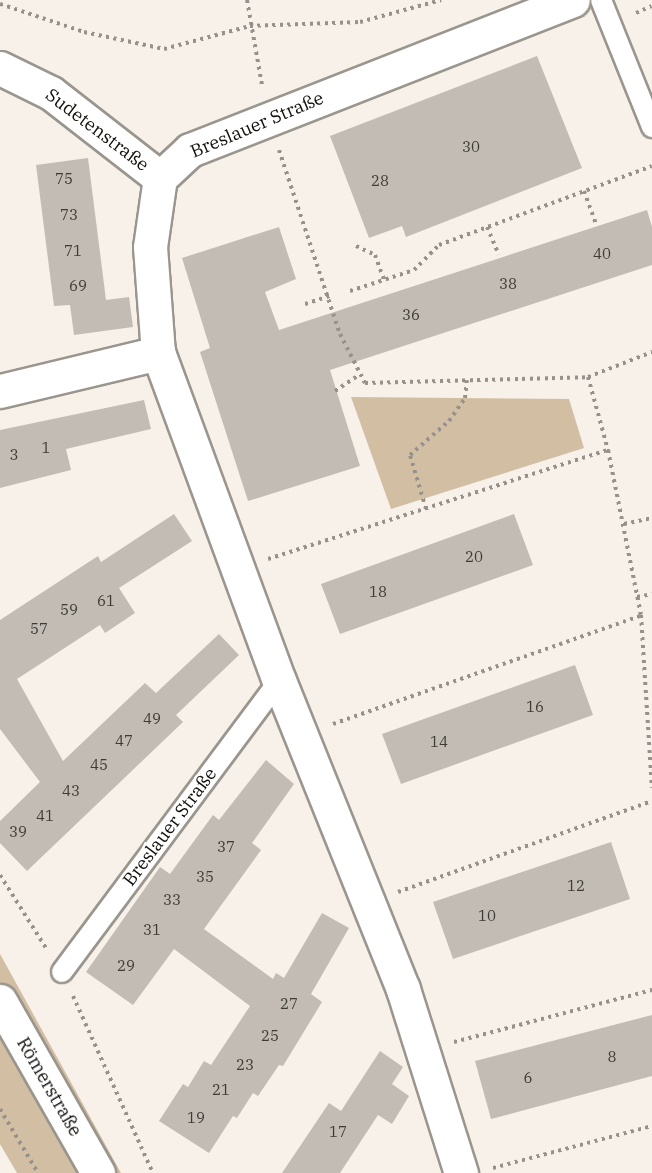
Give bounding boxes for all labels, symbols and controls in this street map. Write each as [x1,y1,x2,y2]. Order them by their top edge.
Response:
street label: Sudetenstraße [41,84,153,176]
street label: Breslauer Straße [187,87,327,163]
house number: 30 [462,138,480,156]
house number: 75 [55,170,73,188]
house number: 28 [371,172,389,190]
house number: 73 [60,206,78,224]
house number: 71 [64,242,82,260]
house number: 40 [593,245,611,263]
house number: 38 [499,275,517,293]
house number: 69 [69,277,87,295]
house number: 36 [402,306,420,324]
house number: 1 [42,439,50,457]
house number: 3 [10,446,18,464]
house number: 20 [465,548,483,566]
house number: 18 [369,583,387,601]
house number: 61 [97,592,115,610]
house number: 59 [60,601,78,619]
house number: 57 [30,620,48,638]
house number: 16 [526,698,544,716]
house number: 49 [143,710,161,728]
house number: 47 [115,732,133,750]
house number: 14 [430,733,448,751]
house number: 45 [90,756,108,774]
street label: Breslauer Straße [119,764,221,890]
house number: 43 [62,782,80,800]
house number: 41 [36,807,54,825]
house number: 39 [9,823,27,841]
house number: 37 [217,838,235,856]
house number: 35 [196,868,214,886]
house number: 12 [567,877,585,895]
house number: 33 [163,891,181,909]
house number: 10 [478,907,496,925]
house number: 31 [143,921,161,939]
house number: 29 [117,957,135,975]
house number: 27 [280,995,298,1013]
house number: 25 [261,1027,279,1045]
street label: Römerstraße [12,1034,86,1140]
house number: 8 [608,1048,616,1066]
house number: 23 [236,1056,254,1074]
house number: 6 [524,1069,532,1087]
house number: 21 [212,1081,230,1099]
house number: 19 [187,1109,205,1127]
house number: 17 [329,1123,347,1141]

